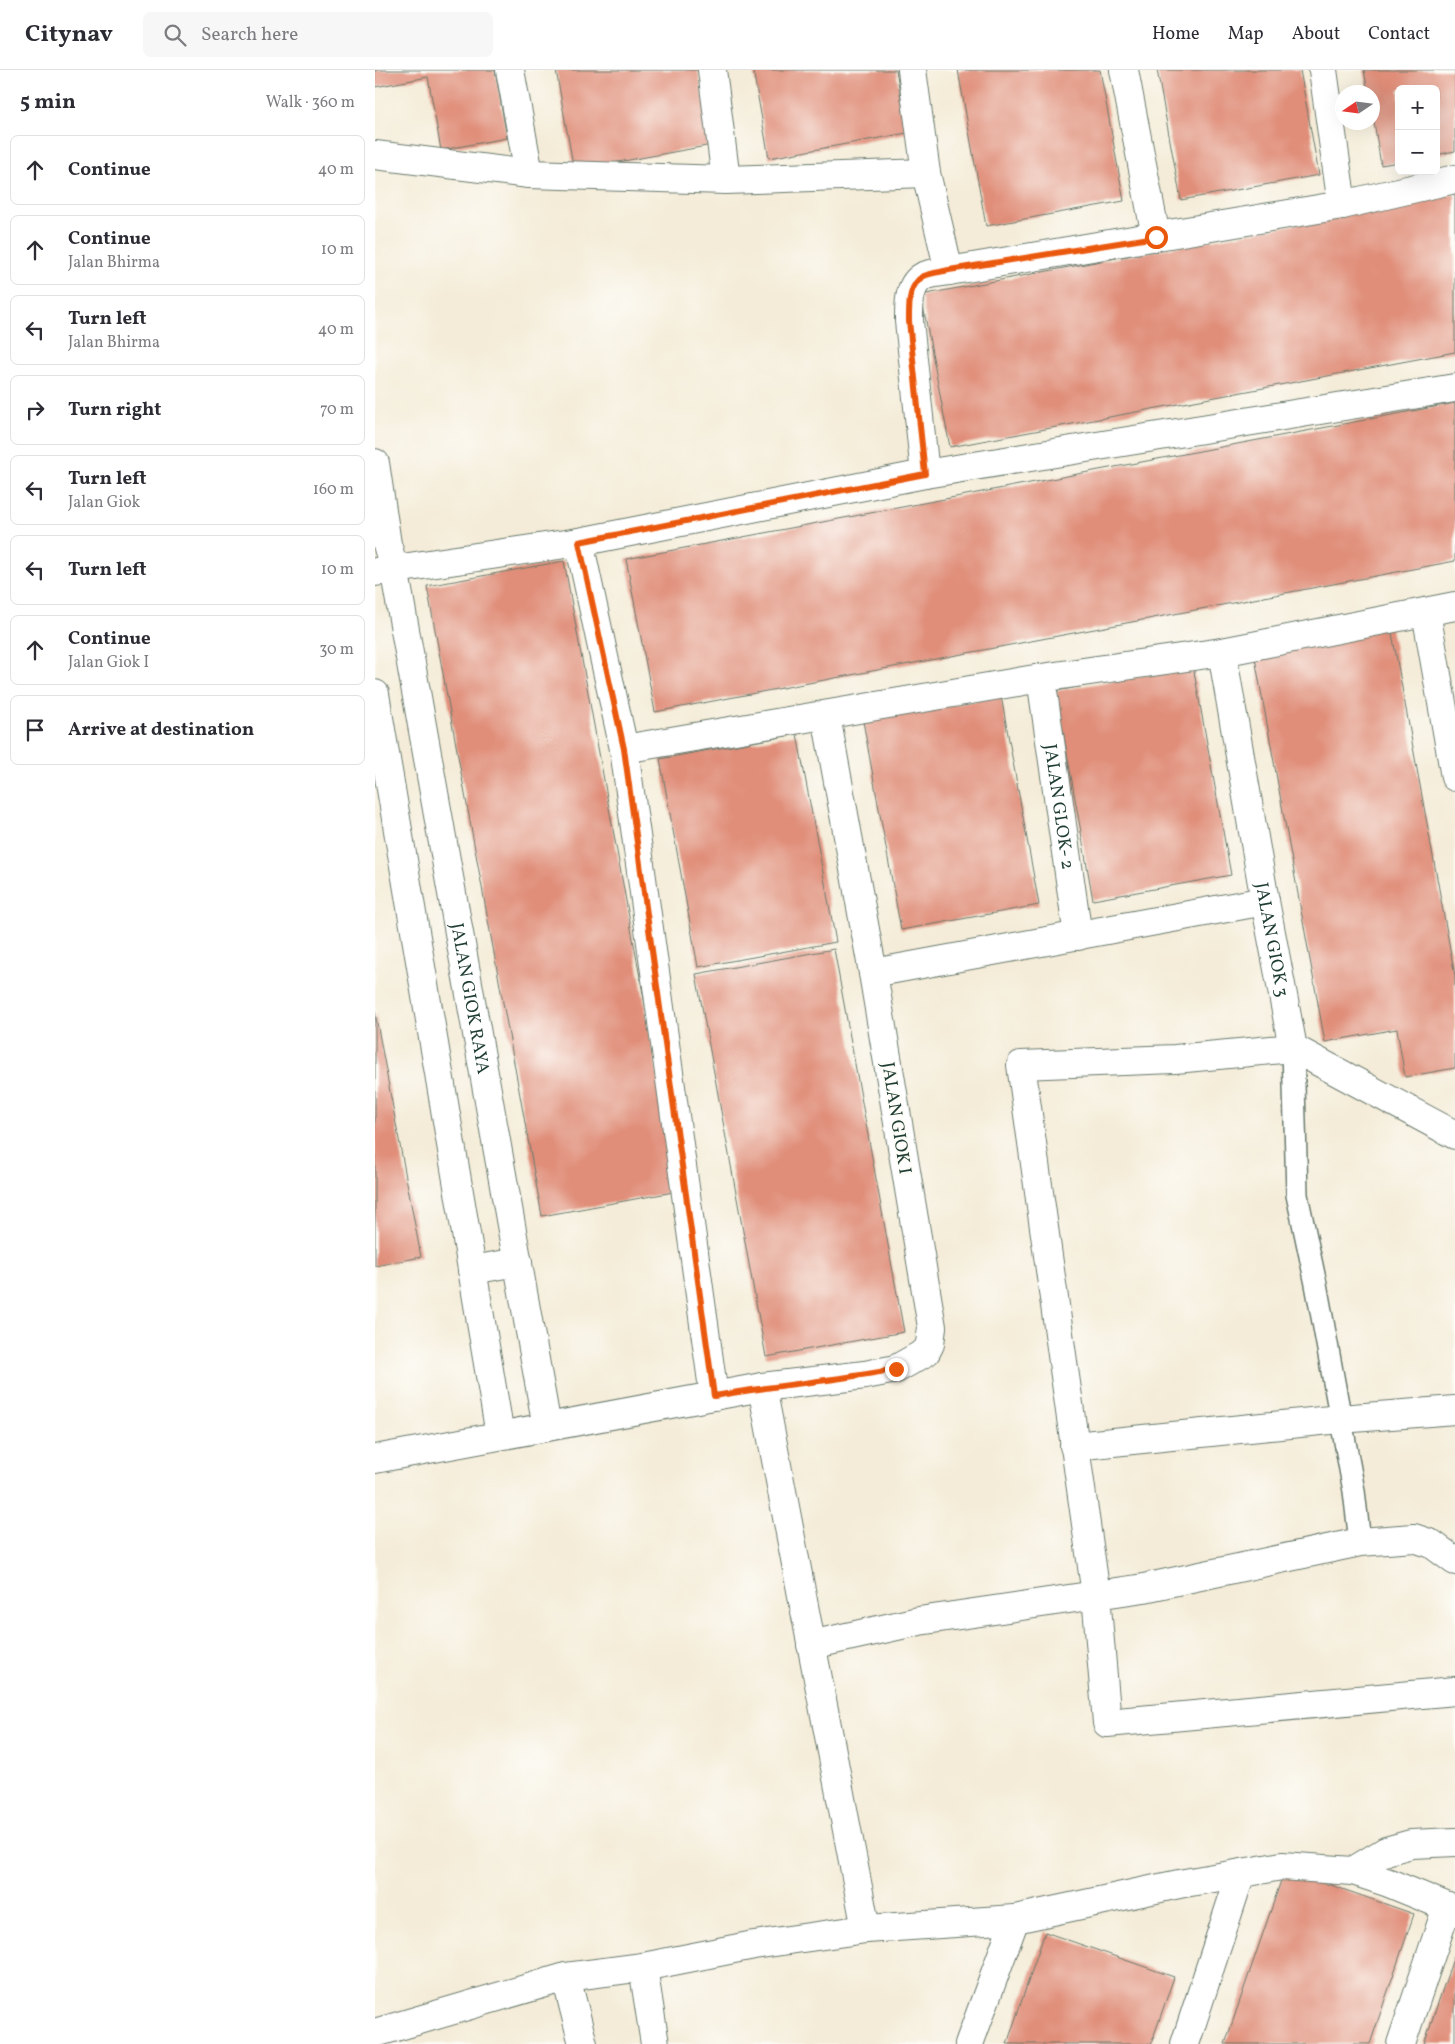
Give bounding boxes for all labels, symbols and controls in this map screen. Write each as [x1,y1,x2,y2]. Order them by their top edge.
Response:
search box [143,12,493,57]
text: Citynav [25,18,113,52]
icon: search [161,21,189,49]
text: Search here [201,22,298,48]
text: Home [1152,22,1200,47]
text: Map [1228,22,1264,47]
text: About [1292,22,1340,47]
text: Contact [1368,22,1430,47]
north arrow [1335,85,1380,130]
map controls [1395,85,1440,175]
button: + [1395,85,1440,130]
text: 5 min [20,88,76,117]
text: Walk · 360 m [266,92,355,114]
button: − [1395,130,1440,175]
icon: ahead [21,156,49,184]
text: Continue [68,157,151,183]
text: 40 m [318,159,354,181]
text: Continue [68,226,151,252]
route start [1145,226,1168,249]
icon: ahead [21,236,49,264]
text: 10 m [321,239,354,261]
text: Jalan Bhirma [68,252,160,274]
text: Turn left [68,306,147,332]
icon: left [21,316,49,344]
text: 40 m [318,319,354,341]
text: Jalan Bhirma [68,332,160,354]
icon: right [21,396,49,424]
text: Turn right [68,397,161,423]
text: 70 m [320,399,354,421]
text: Turn left [68,466,147,492]
icon: left [21,476,49,504]
text: 160 m [313,479,354,501]
text: Jalan Giok [68,492,140,514]
icon: left [21,556,49,584]
text: Turn left [68,557,147,583]
text: 10 m [321,559,354,581]
text: Continue [68,626,151,652]
icon: ahead [21,636,49,664]
text: 30 m [319,639,354,661]
text: Jalan Giok I [68,652,149,674]
icon: arrive [21,716,49,744]
text: Arrive at destination [68,717,254,743]
street label: JALAN GLOK- 2 [1037,742,1079,871]
street label: JALAN GIOK 3 [1248,881,1294,999]
street label: JALAN GIOK RAYA [443,921,495,1077]
street label: JALAN GIOK I [874,1060,917,1176]
route end [885,1358,908,1381]

